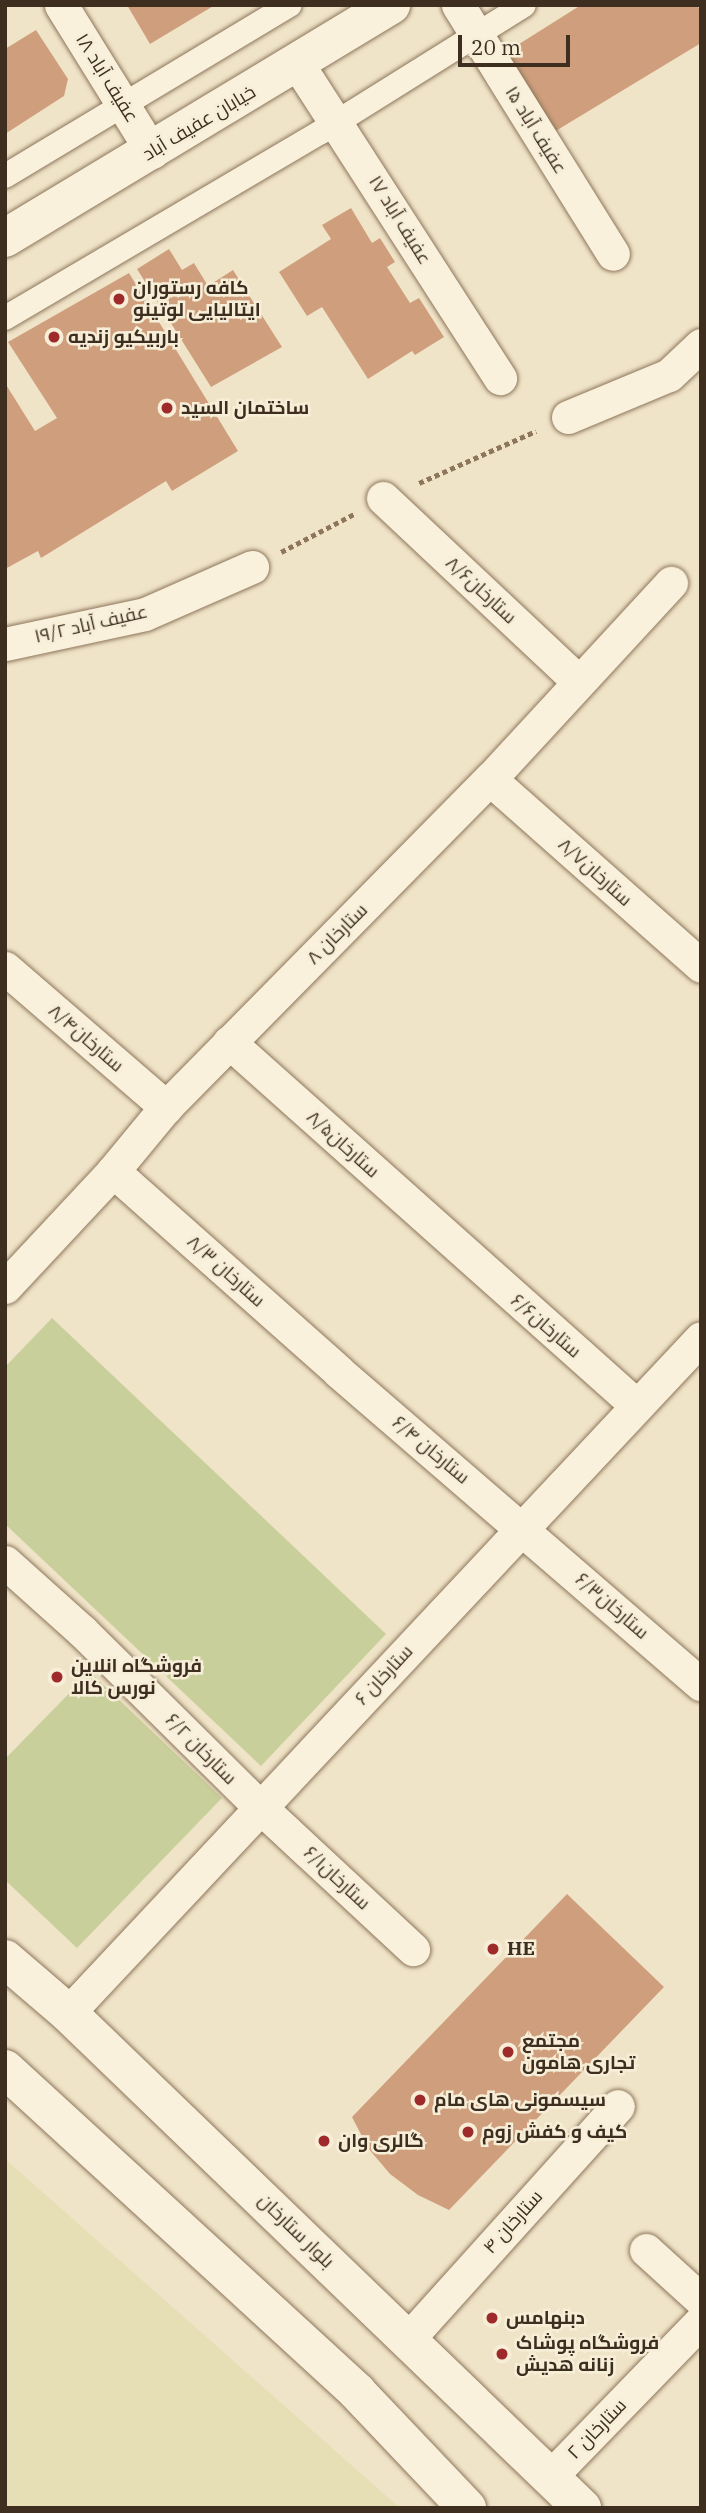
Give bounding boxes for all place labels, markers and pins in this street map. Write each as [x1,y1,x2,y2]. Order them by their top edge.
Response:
place label: کافه رستوران ایتالیایی لوتینو [133,277,261,321]
marker: کافه رستوران ایتالیایی لوتینو [111,291,127,307]
place label: باربیکیو زندیه [68,326,179,348]
marker: باربیکیو زندیه [46,329,62,345]
place label: ساختمان السید [181,397,309,419]
marker: ساختمان السید [159,400,175,416]
place label: فروشگاه انلاین نورس کالا [71,1655,202,1699]
marker: فروشگاه انلاین نورس کالا [49,1669,65,1685]
place label: HE [507,1938,535,1960]
marker: HE [485,1941,501,1957]
place label: مجتمع تجاری هامون [522,2030,635,2074]
marker: مجتمع تجاری هامون [500,2044,516,2060]
place label: سیسمونی های مام [434,2089,606,2111]
marker: سیسمونی های مام [412,2092,428,2108]
place label: کیف و کفش زوم [482,2121,627,2143]
marker: کیف و کفش زوم [460,2124,476,2140]
place label: گالری وان [338,2130,424,2152]
marker: گالری وان [316,2133,332,2149]
place label: دبنهامس [506,2307,585,2329]
marker: دبنهامس [484,2310,500,2326]
place label: فروشگاه پوشاک زنانه هدیش [516,2332,659,2376]
marker: فروشگاه پوشاک زنانه هدیش [494,2346,510,2362]

